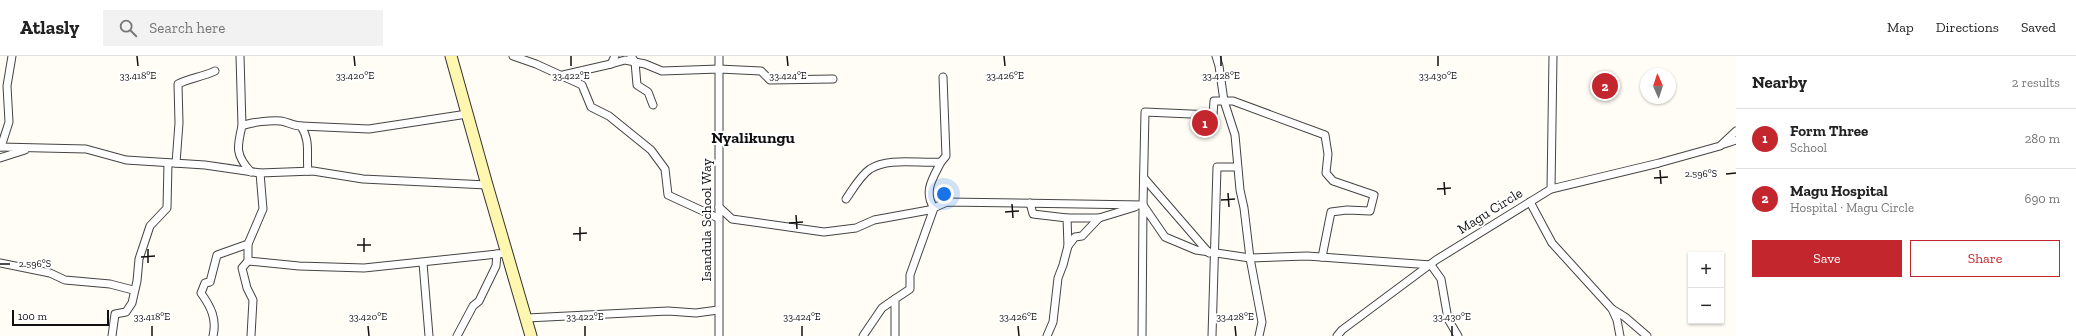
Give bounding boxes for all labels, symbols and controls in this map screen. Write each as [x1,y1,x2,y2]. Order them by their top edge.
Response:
search box [103,10,383,46]
text: Atlasly [20,16,79,39]
icon: search [117,17,139,39]
text: Search here [149,19,225,37]
text: Map [1887,19,1914,36]
text: Directions [1936,19,1999,36]
text: Saved [2021,19,2056,36]
north arrow [1640,68,1676,104]
text: 33.418°E [120,70,156,82]
text: 33.420°E [336,70,374,82]
text: 33.422°E [552,70,590,82]
text: 33.424°E [769,70,807,82]
text: 33.426°E [986,70,1024,82]
text: 33.428°E [1202,70,1240,82]
text: 33.430°E [1419,70,1457,82]
pin: 2 [1592,71,1618,101]
text: Nearby [1752,72,1807,92]
text: 2 results [2012,75,2060,90]
pin: 1 [1192,108,1218,138]
text: Form Three [1790,122,1868,140]
district label: Nyalikungu [711,128,796,147]
text: 1 [1762,131,1768,146]
text: 280 m [2025,131,2060,146]
text: School [1790,140,1827,155]
street label: Isandula School Way [698,158,715,282]
text: 2.596°S [1685,168,1717,180]
text: Magu Hospital [1790,182,1888,200]
your location [934,184,954,204]
street label: Magu Circle [1454,184,1526,238]
text: 2 [1762,191,1768,206]
text: 690 m [2025,191,2060,206]
text: Hospital · Magu Circle [1790,200,1914,215]
button: Save [1752,240,1902,277]
button: Share [1910,240,2060,277]
map controls [1688,252,1724,324]
button: + [1688,252,1724,288]
text: 2.596°S [19,258,51,270]
button: − [1688,288,1724,324]
scale bar [12,308,109,327]
text: 100 m [18,310,47,323]
text: 33.418°E [134,311,170,323]
text: 33.420°E [349,311,387,323]
text: 33.422°E [566,311,604,323]
text: 33.424°E [783,311,821,323]
text: 33.426°E [999,311,1037,323]
text: 33.428°E [1216,311,1254,323]
text: 33.430°E [1433,311,1471,323]

